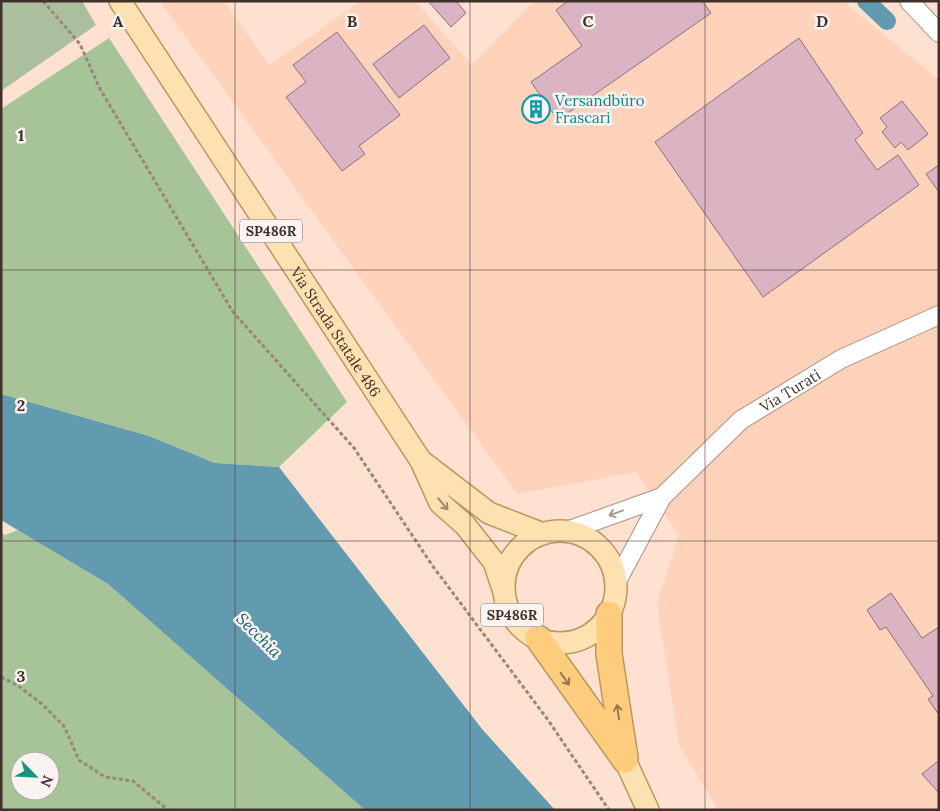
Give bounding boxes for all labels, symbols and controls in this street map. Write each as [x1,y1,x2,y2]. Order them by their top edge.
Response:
text: A [113,11,124,31]
text: B [347,11,358,31]
text: C [582,11,594,31]
text: D [816,11,828,31]
place label: Versandbüro Frascari [554,91,645,127]
building icon: Versandbüro Frascari [521,94,551,124]
text: 1 [18,125,24,145]
road number: SP486R [240,220,302,242]
street label: Via Strada Statale 486 [286,262,386,400]
street label: Via Turati [755,364,824,417]
text: 2 [17,395,25,415]
one-way arrow [437,498,448,511]
one-way arrow [608,509,624,518]
road number: SP486R [481,604,543,626]
water label: Secchia [233,609,286,662]
text: 3 [17,666,26,686]
one-way arrow [560,672,570,686]
one-way arrow [613,704,623,720]
north arrow [10,751,60,801]
text: N [36,773,57,790]

